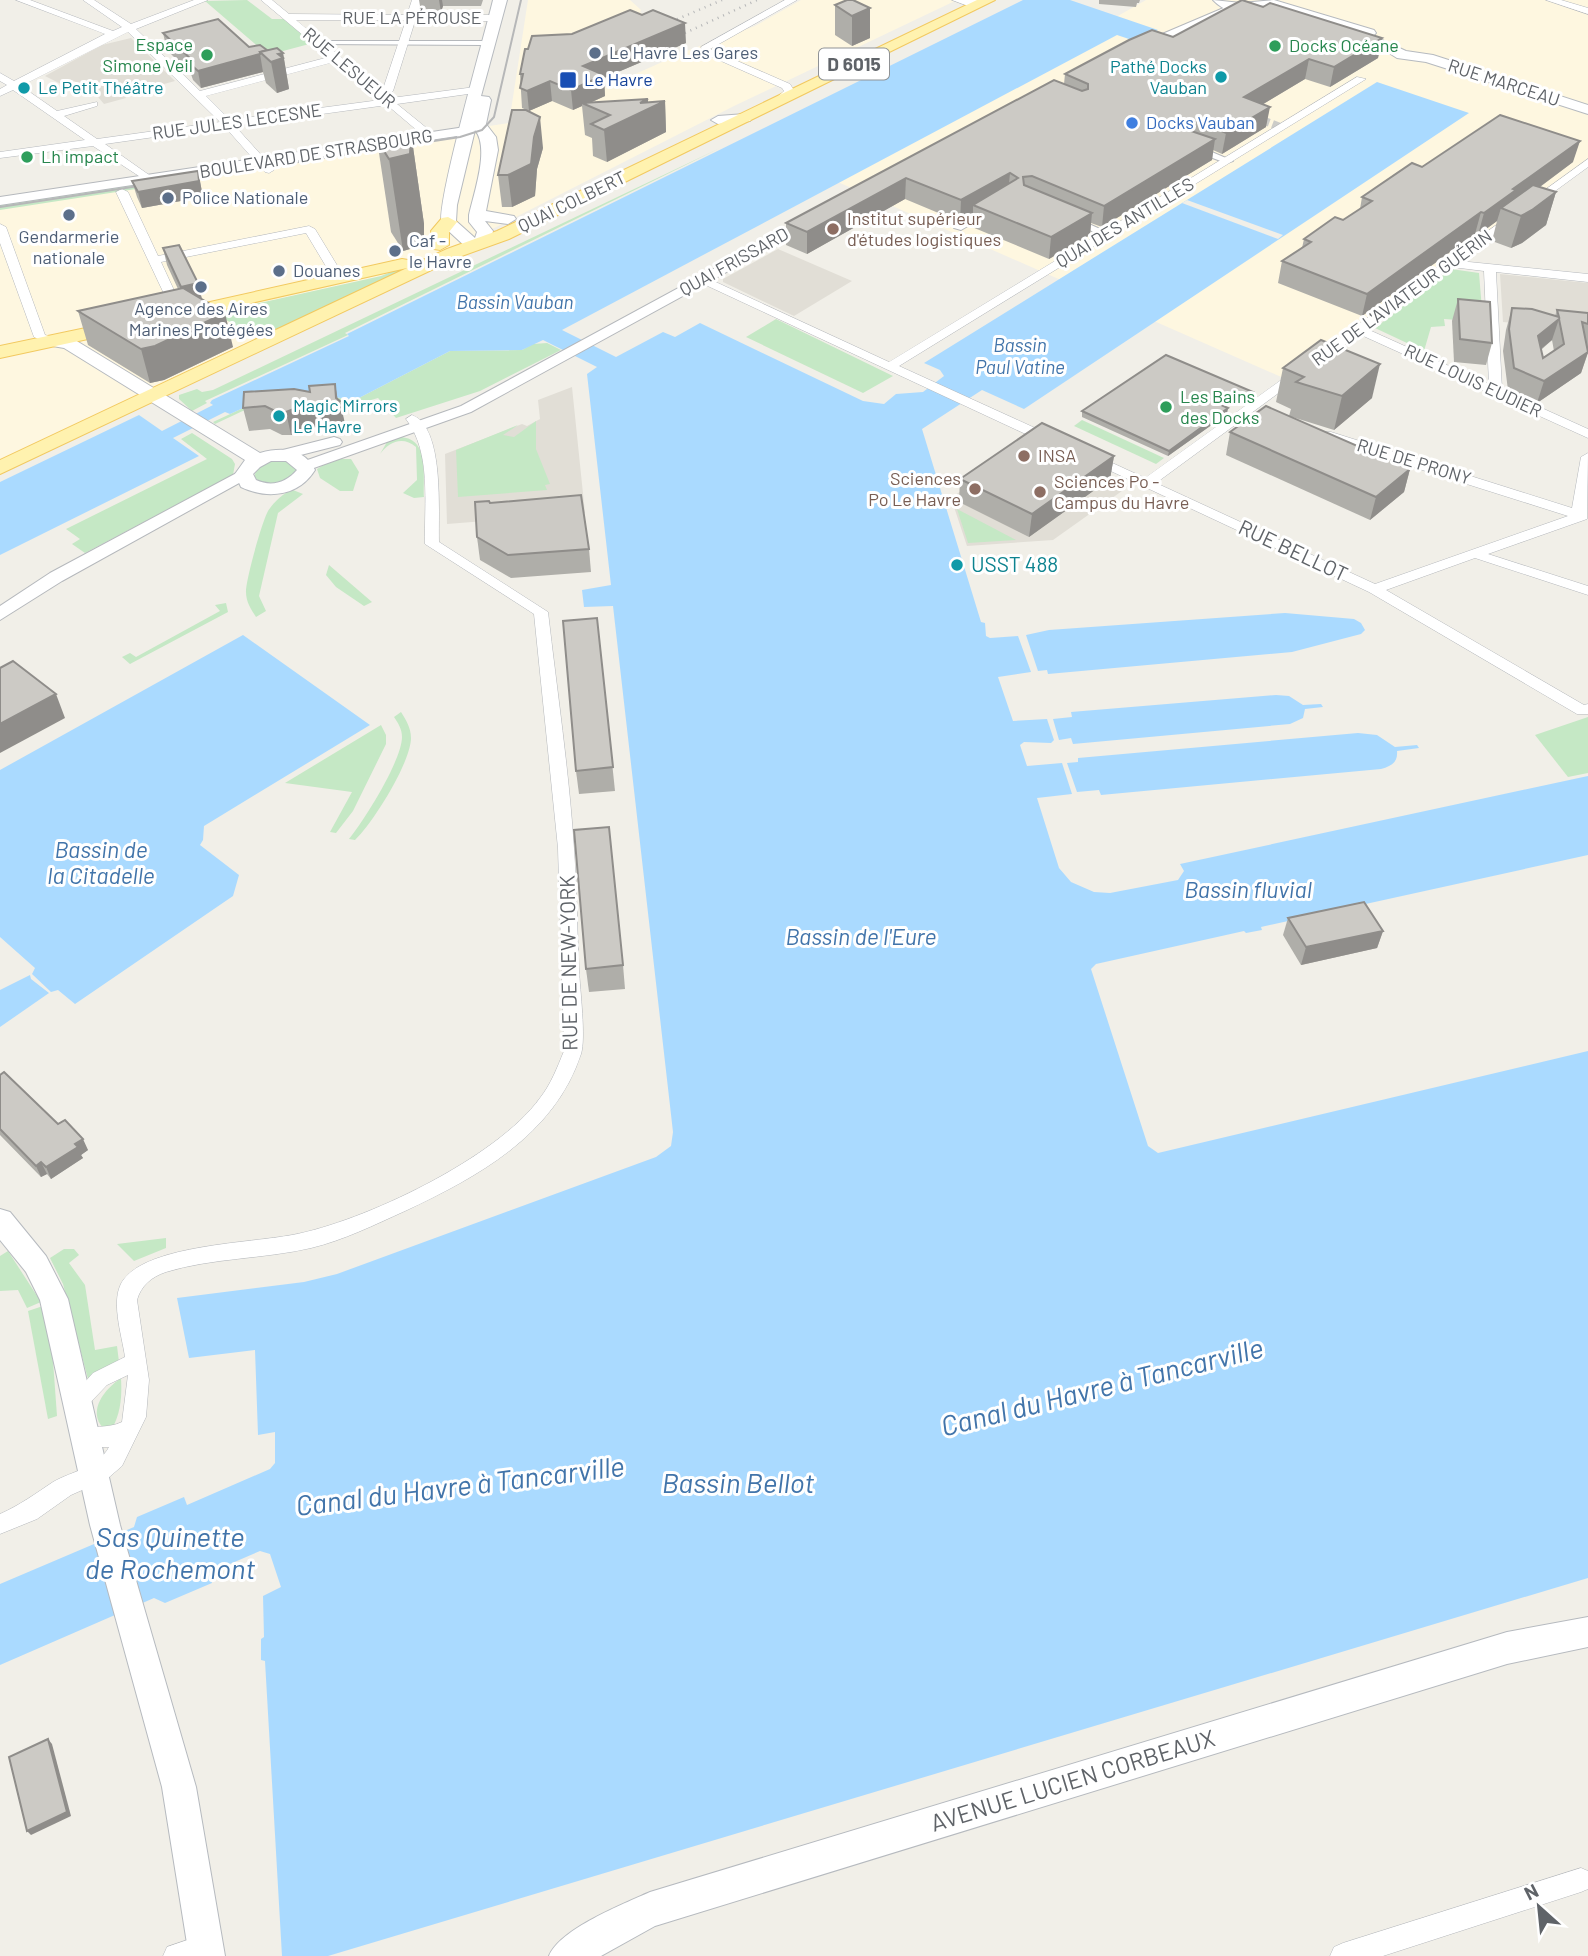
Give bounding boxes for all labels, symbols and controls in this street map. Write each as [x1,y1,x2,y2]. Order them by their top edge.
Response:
street label: RUE LA PÉROUSE [342,6,482,28]
street label: RUE LESUEUR [299,22,400,112]
place label: Espace Simone Veil [103,33,193,76]
place label: Docks Océane [1289,34,1399,56]
marker: Docks Océane [1267,38,1283,54]
place label: Le Havre Les Gares [609,41,758,63]
marker: Le Havre Les Gares [587,45,603,61]
marker: Espace Simone Veil [199,47,215,63]
road number: D 6015 [819,48,889,80]
street label: RUE MARCEAU [1446,54,1563,110]
place label: Pathé Docks Vauban [1110,55,1207,98]
place label: Le Havre [584,68,653,90]
marker: Pathé Docks Vauban [1213,69,1229,85]
marker: Le Havre [558,70,578,90]
place label: Le Petit Théâtre [38,76,164,98]
marker: Le Petit Théâtre [16,80,32,96]
street label: RUE JULES LECESNE [151,98,323,144]
place label: Docks Vauban [1146,111,1255,133]
marker: Docks Vauban [1124,115,1140,131]
street label: BOULEVARD DE STRASBOURG [198,124,434,182]
place label: Lh impact [41,145,119,167]
marker: Lh impact [19,149,35,165]
street label: QUAI COLBERT [514,166,629,237]
street label: QUAI DES ANTILLES [1052,172,1197,272]
place label: Police Nationale [182,186,308,208]
marker: Police Nationale [160,190,176,206]
marker: Gendarmerie nationale [61,207,77,223]
place label: Institut supérieur d'études logistiques [847,207,1001,250]
marker: Institut supérieur d'études logistiques [825,221,841,237]
street label: QUAI FRISSARD [675,222,792,300]
street label: RUE DE L'AVIATEUR GUÉRIN [1307,224,1496,370]
place label: Gendarmerie nationale [19,225,119,268]
place label: Caf - le Havre [409,229,472,272]
marker: Caf - le Havre [387,243,403,259]
place label: Douanes [293,259,360,281]
marker: Douanes [271,263,287,279]
marker: Agence des Aires Marines Protégées [193,279,209,295]
water label: Bassin Vauban [456,290,574,313]
place label: Agence des Aires Marines Protégées [129,297,273,340]
water label: Bassin Paul Vatine [975,333,1065,378]
street label: RUE LOUIS EUDIER [1401,339,1546,422]
place label: Les Bains des Docks [1180,385,1259,428]
place label: Magic Mirrors Le Havre [293,394,398,437]
marker: Les Bains des Docks [1158,399,1174,415]
marker: Magic Mirrors Le Havre [271,408,287,424]
street label: RUE DE PRONY [1355,433,1474,489]
place label: INSA [1038,444,1076,466]
marker: INSA [1016,448,1032,464]
place label: Sciences Po Le Havre [868,467,961,510]
place label: Sciences Po - Campus du Havre [1054,470,1189,513]
marker: Sciences Po Le Havre [967,481,983,497]
marker: Sciences Po - Campus du Havre [1032,484,1048,500]
street label: RUE BELLOT [1235,513,1352,586]
place label: USST 488 [971,551,1058,576]
marker: USST 488 [949,557,965,573]
water label: Bassin de la Citadelle [47,835,155,889]
street label: RUE DE NEW-YORK [553,875,582,1051]
water label: Bassin fluvial [1184,875,1312,903]
water label: Bassin de l'Eure [785,922,937,950]
water label: Canal du Havre à Tancarville [937,1330,1266,1443]
water label: Canal du Havre à Tancarville [294,1448,626,1522]
water label: Bassin Bellot [662,1465,814,1499]
water label: Sas Quinette de Rochemont [85,1519,255,1585]
street label: AVENUE LUCIEN CORBEAUX [927,1722,1218,1837]
north arrow [1504,1872,1574,1942]
text: N [1520,1878,1542,1905]

